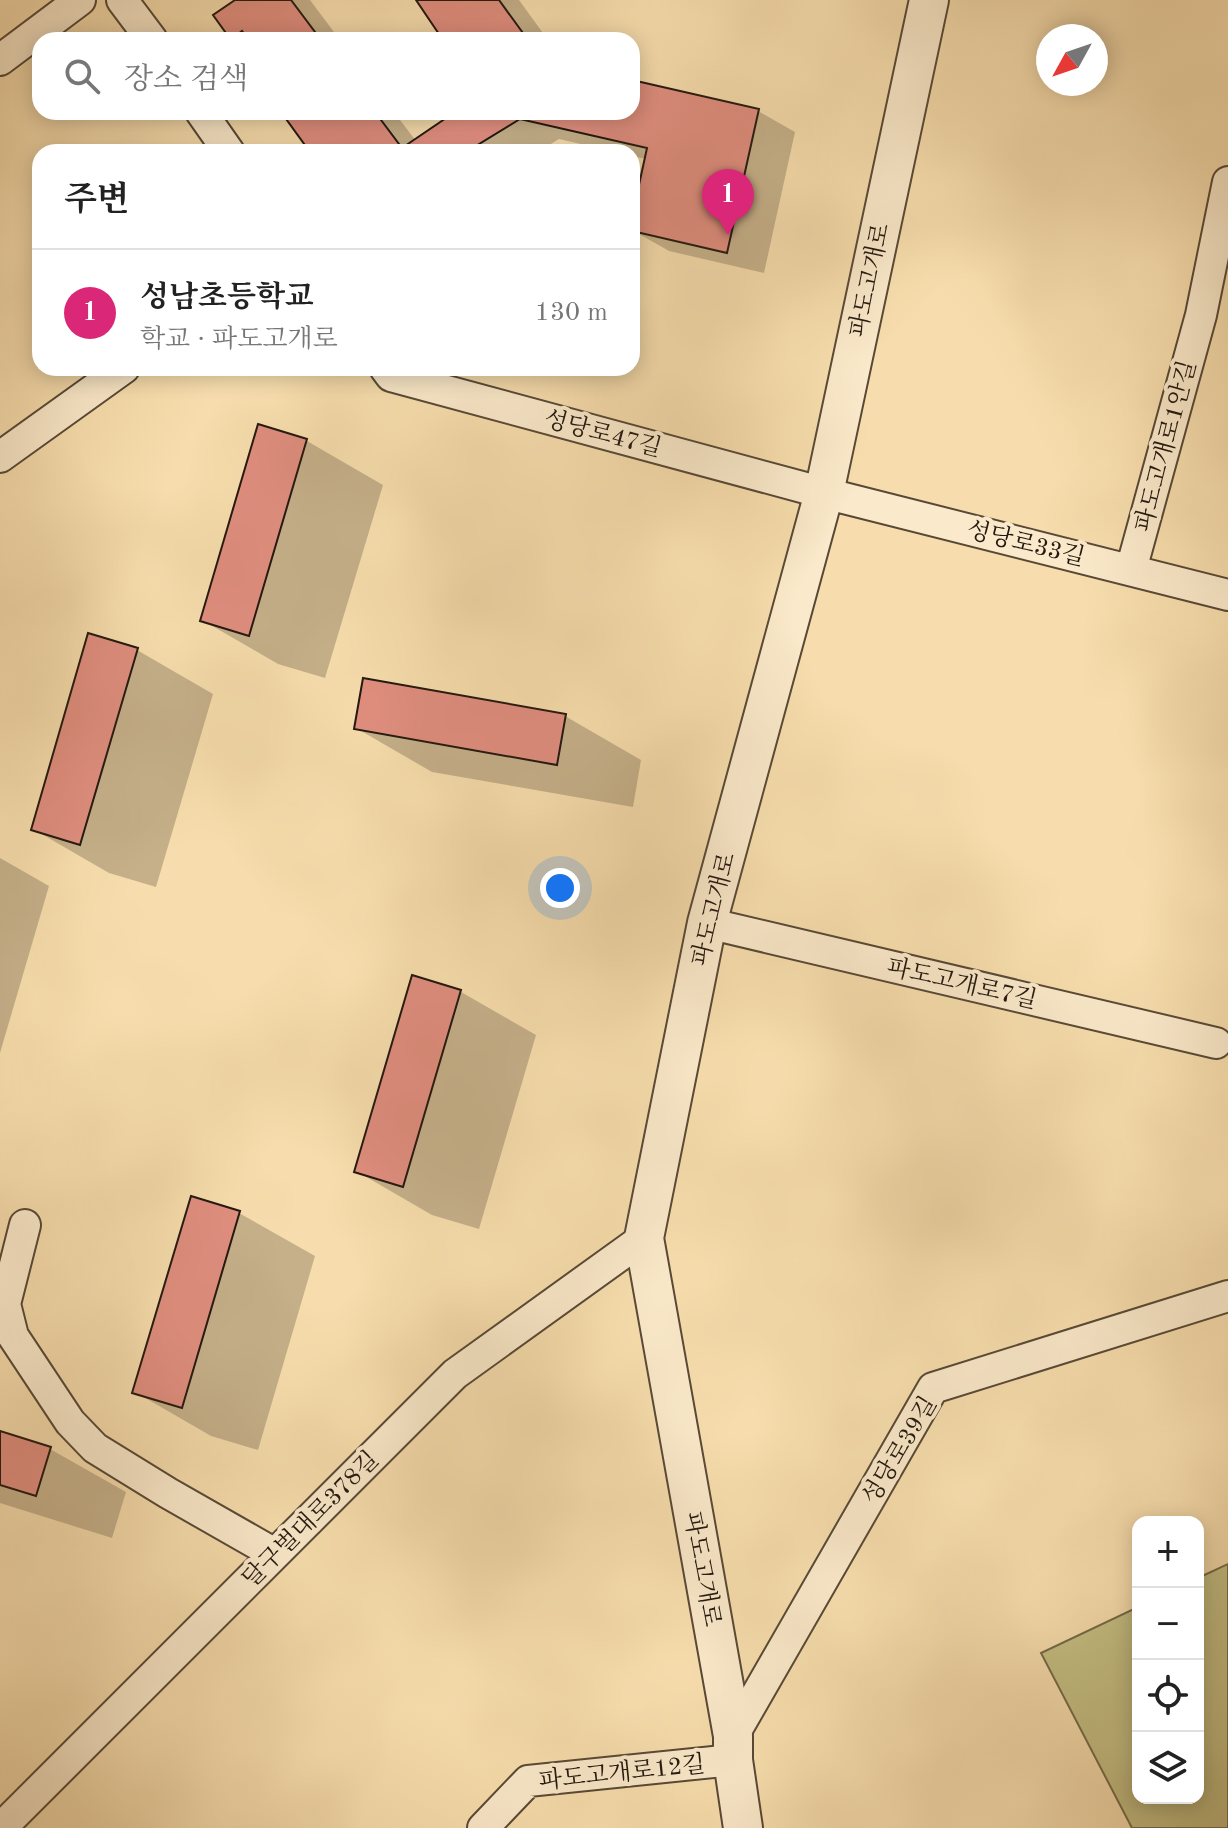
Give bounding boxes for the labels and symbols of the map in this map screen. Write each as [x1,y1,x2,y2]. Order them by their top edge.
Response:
north arrow [1036,24,1108,96]
pin: 1 [702,169,754,235]
street label: 파도고개로 [845,221,895,340]
street label: 파도고개로1안길 [1131,358,1201,535]
street label: 성당로47길 [541,406,664,462]
street label: 성당로33길 [964,517,1087,571]
street label: 파도고개로 [687,850,741,969]
your location [540,868,580,908]
street label: 파도고개로7길 [884,954,1039,1014]
street label: 성당로39길 [858,1392,942,1509]
street label: 달구벌대로378길 [238,1447,384,1593]
street label: 파도고개로 [679,1510,725,1629]
street label: 파도고개로12길 [538,1751,706,1795]

